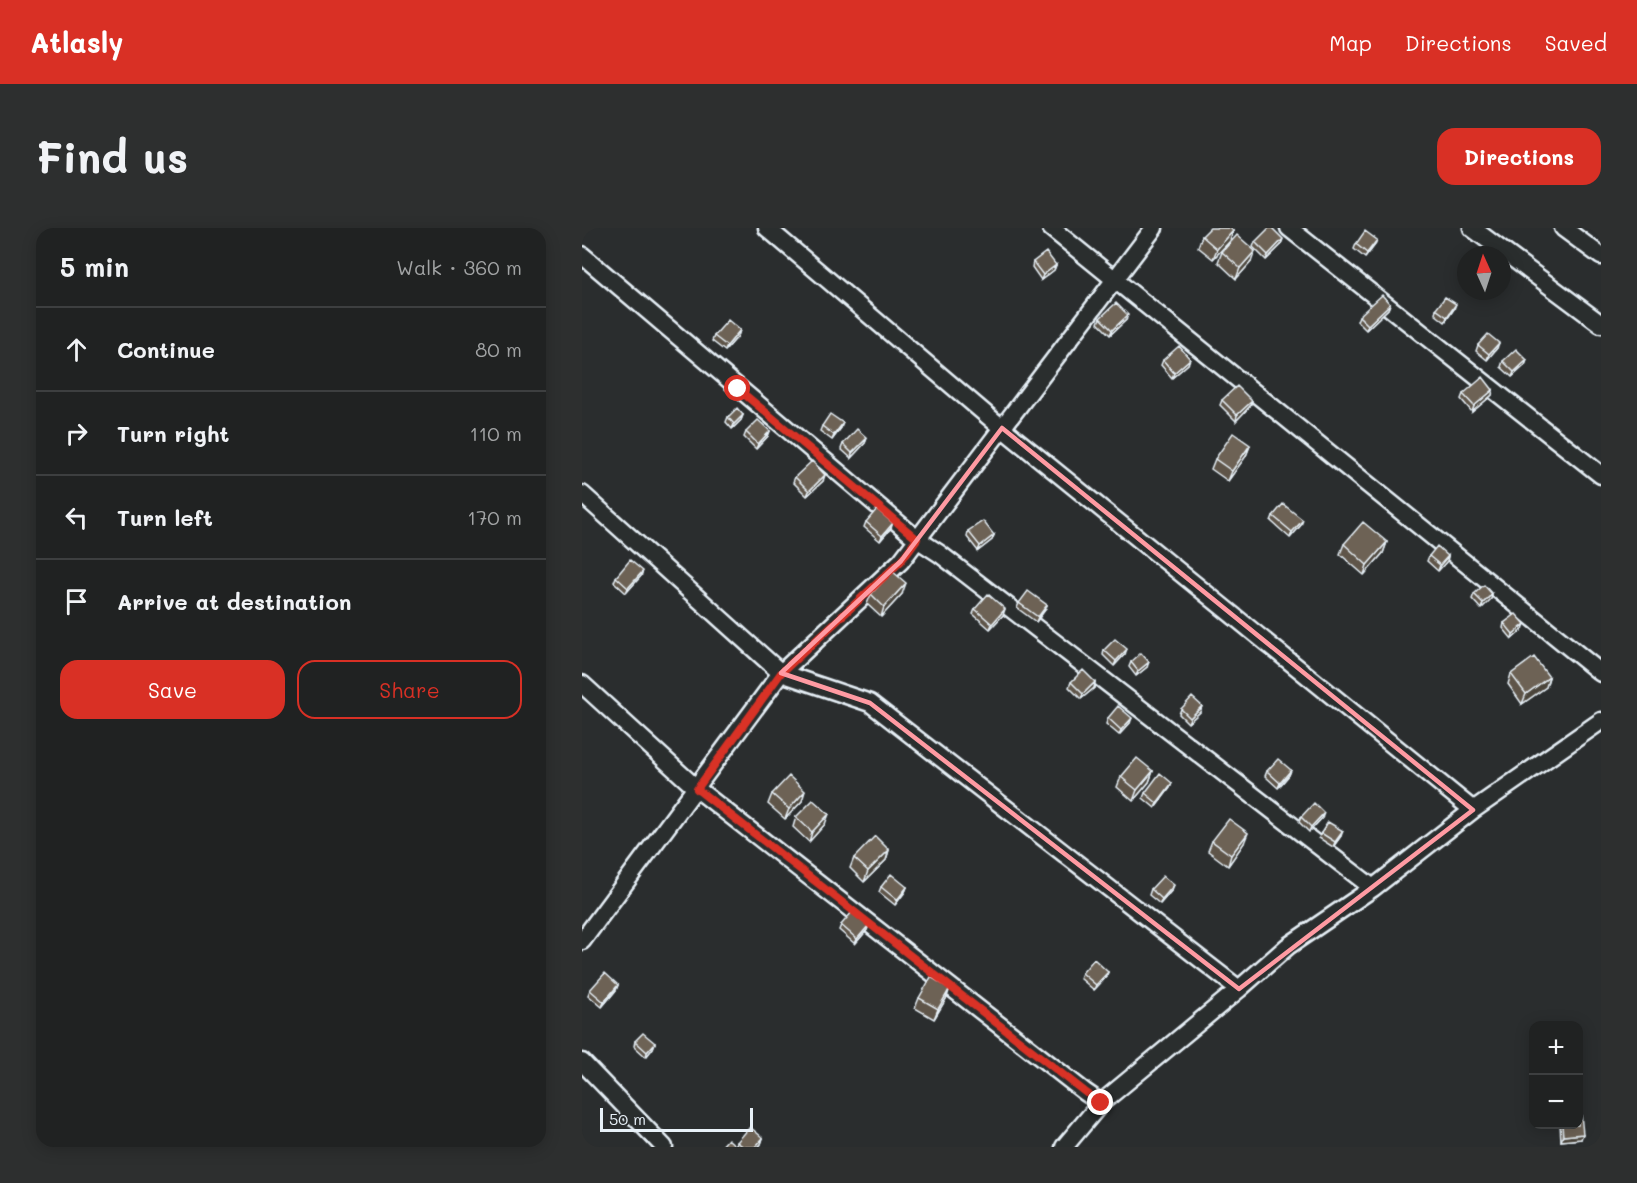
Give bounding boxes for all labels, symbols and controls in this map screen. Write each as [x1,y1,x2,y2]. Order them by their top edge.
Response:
text: Atlasly [30,24,124,60]
text: Map [1329,29,1372,56]
text: Directions [1405,29,1512,56]
text: Saved [1545,29,1607,56]
button: Directions [1437,128,1601,185]
text: Find us [36,129,188,184]
north arrow [1457,246,1511,300]
text: 5 min [60,250,129,284]
text: Walk · 360 m [396,254,522,280]
icon: ahead [60,333,93,366]
text: Continue [117,335,215,364]
text: 80 m [475,336,522,362]
route start [724,375,750,401]
icon: right [60,417,93,450]
text: Turn right [117,419,229,448]
text: 110 m [469,420,522,446]
icon: left [60,501,93,534]
text: Turn left [117,503,213,532]
text: 170 m [467,504,522,530]
icon: arrive [60,585,93,618]
text: Arrive at destination [117,587,352,616]
button: Save [60,660,285,719]
button: Share [297,660,522,719]
map controls [1529,1021,1583,1129]
button: + [1529,1021,1583,1075]
button: − [1529,1075,1583,1129]
route end [1087,1089,1113,1115]
scale bar [600,1105,753,1132]
text: 50 m [609,1108,646,1129]

